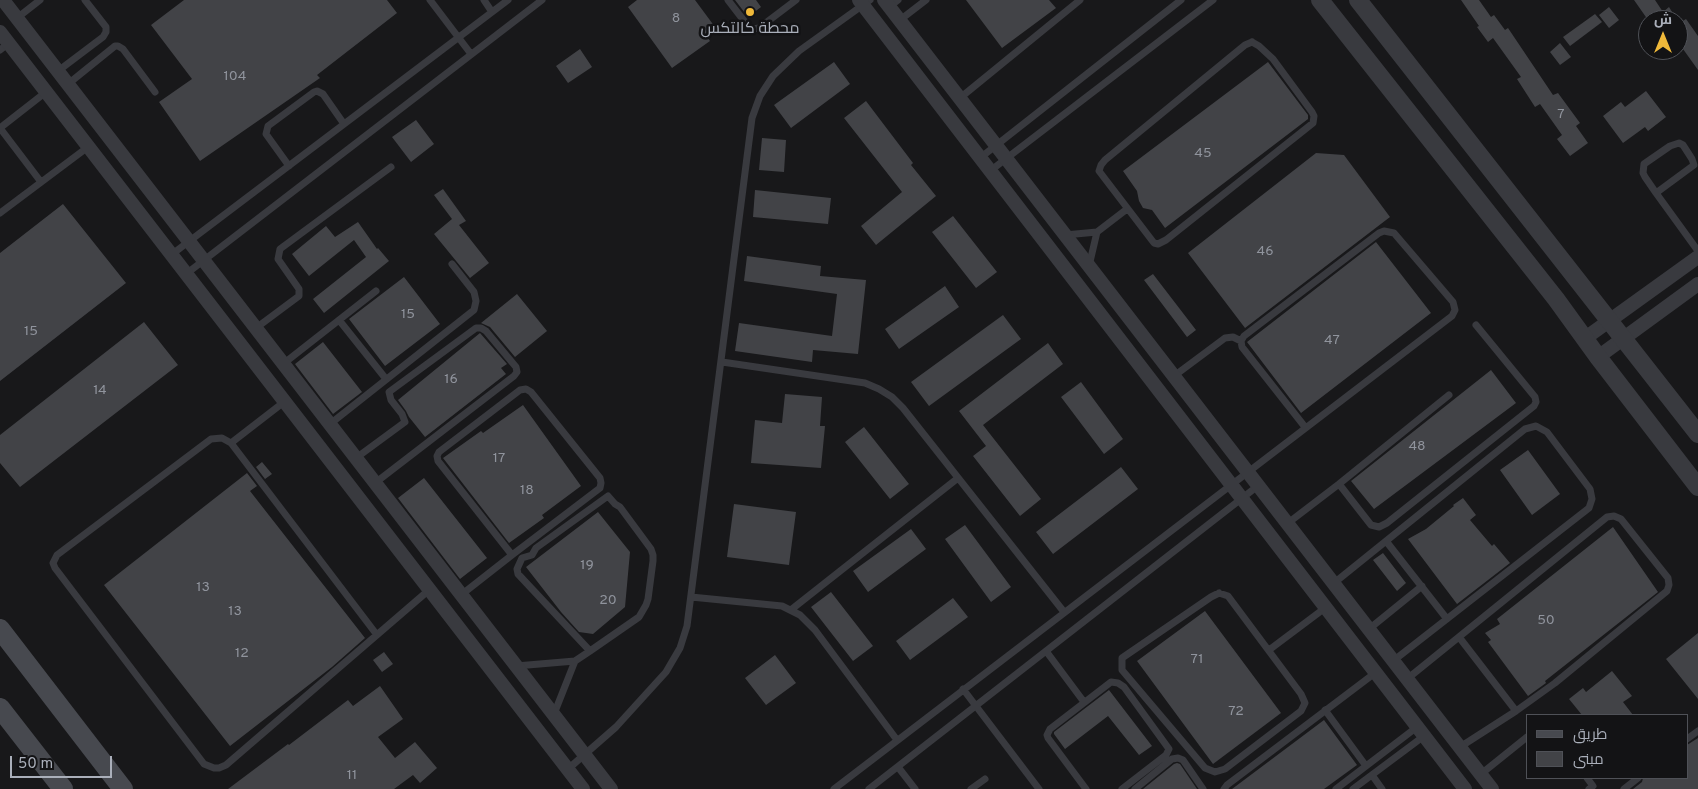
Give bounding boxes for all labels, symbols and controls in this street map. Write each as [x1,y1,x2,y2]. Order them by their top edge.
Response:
marker: محطة كالتكس [744,6,756,18]
north arrow [1638,10,1688,60]
house number: 8 [672,11,680,27]
text: ش [1654,12,1672,29]
place label: محطة كالتكس [700,20,800,40]
house number: 104 [224,69,246,85]
house number: 7 [1557,107,1565,123]
house number: 45 [1194,146,1212,162]
house number: 46 [1256,244,1274,260]
house number: 15 [401,307,415,323]
house number: 15 [24,324,38,340]
house number: 47 [1324,333,1340,349]
house number: 16 [444,372,458,388]
house number: 14 [93,383,107,399]
house number: 48 [1408,439,1426,455]
house number: 17 [493,451,505,467]
house number: 18 [520,483,534,499]
house number: 19 [580,558,594,574]
house number: 13 [196,580,210,596]
house number: 20 [599,593,617,609]
house number: 13 [228,604,242,620]
house number: 50 [1537,613,1555,629]
house number: 12 [235,646,249,662]
house number: 71 [1191,652,1203,668]
house number: 72 [1228,704,1244,720]
legend [1526,714,1688,779]
text: طريق [1573,726,1607,745]
scale bar [12,746,115,778]
text: مبنى [1573,751,1604,770]
text: 50 m [18,755,53,774]
house number: 11 [347,768,357,784]

